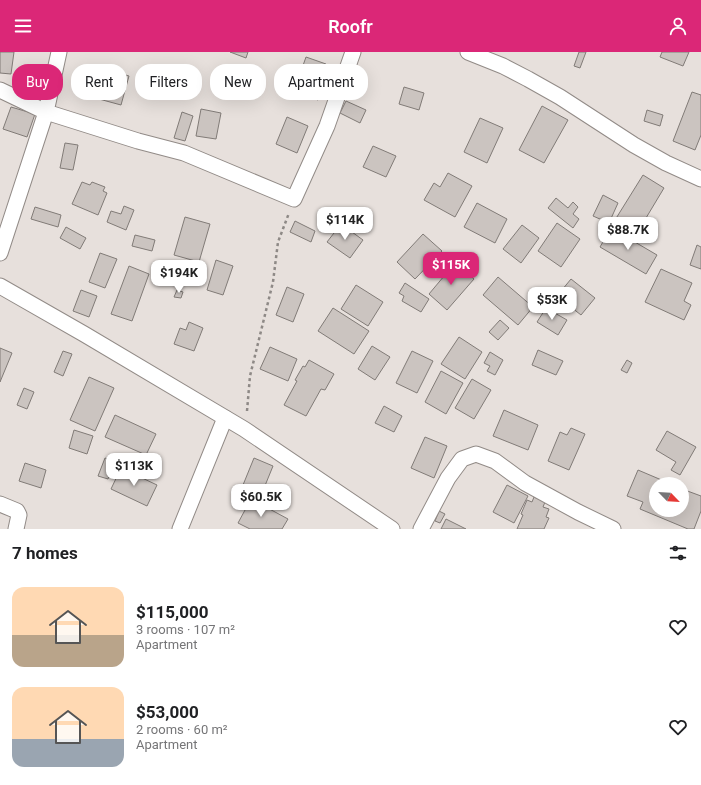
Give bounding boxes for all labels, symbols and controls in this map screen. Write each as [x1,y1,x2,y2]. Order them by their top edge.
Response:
icon: menu [12,15,34,37]
icon: person [667,15,689,37]
text: Roofr [328,16,373,37]
chip: Buy [12,64,63,100]
chip: Rent [71,64,127,100]
chip: Filters [135,64,202,100]
chip: New [210,64,266,100]
chip: Apartment [274,64,368,100]
pin: $114K [317,207,373,241]
text: $114K [326,212,364,227]
pin: $88.7K [595,217,661,251]
text: $88.7K [607,222,649,237]
pin: $115K [423,252,479,286]
text: $115K [432,257,470,272]
pin: $194K [151,260,207,294]
text: $194K [160,265,198,280]
pin: $53K [528,287,576,321]
text: $53K [537,292,567,307]
pin: $113K [106,453,162,487]
text: $113K [115,458,153,473]
north arrow [649,477,689,517]
map controls [649,477,689,517]
pin: $60.5K [228,484,294,518]
text: $60.5K [240,489,282,504]
icon: filters [667,542,689,564]
text: 7 homes [12,543,78,563]
text: $115,000 [136,602,208,622]
icon: home [44,603,92,651]
icon: heart [667,616,689,638]
text: 3 rooms · 107 m² [136,622,235,637]
text: Apartment [136,637,198,652]
text: $53,000 [136,702,199,722]
icon: home [44,703,92,751]
icon: heart [667,716,689,738]
text: 2 rooms · 60 m² [136,722,228,737]
text: Apartment [136,737,198,752]

